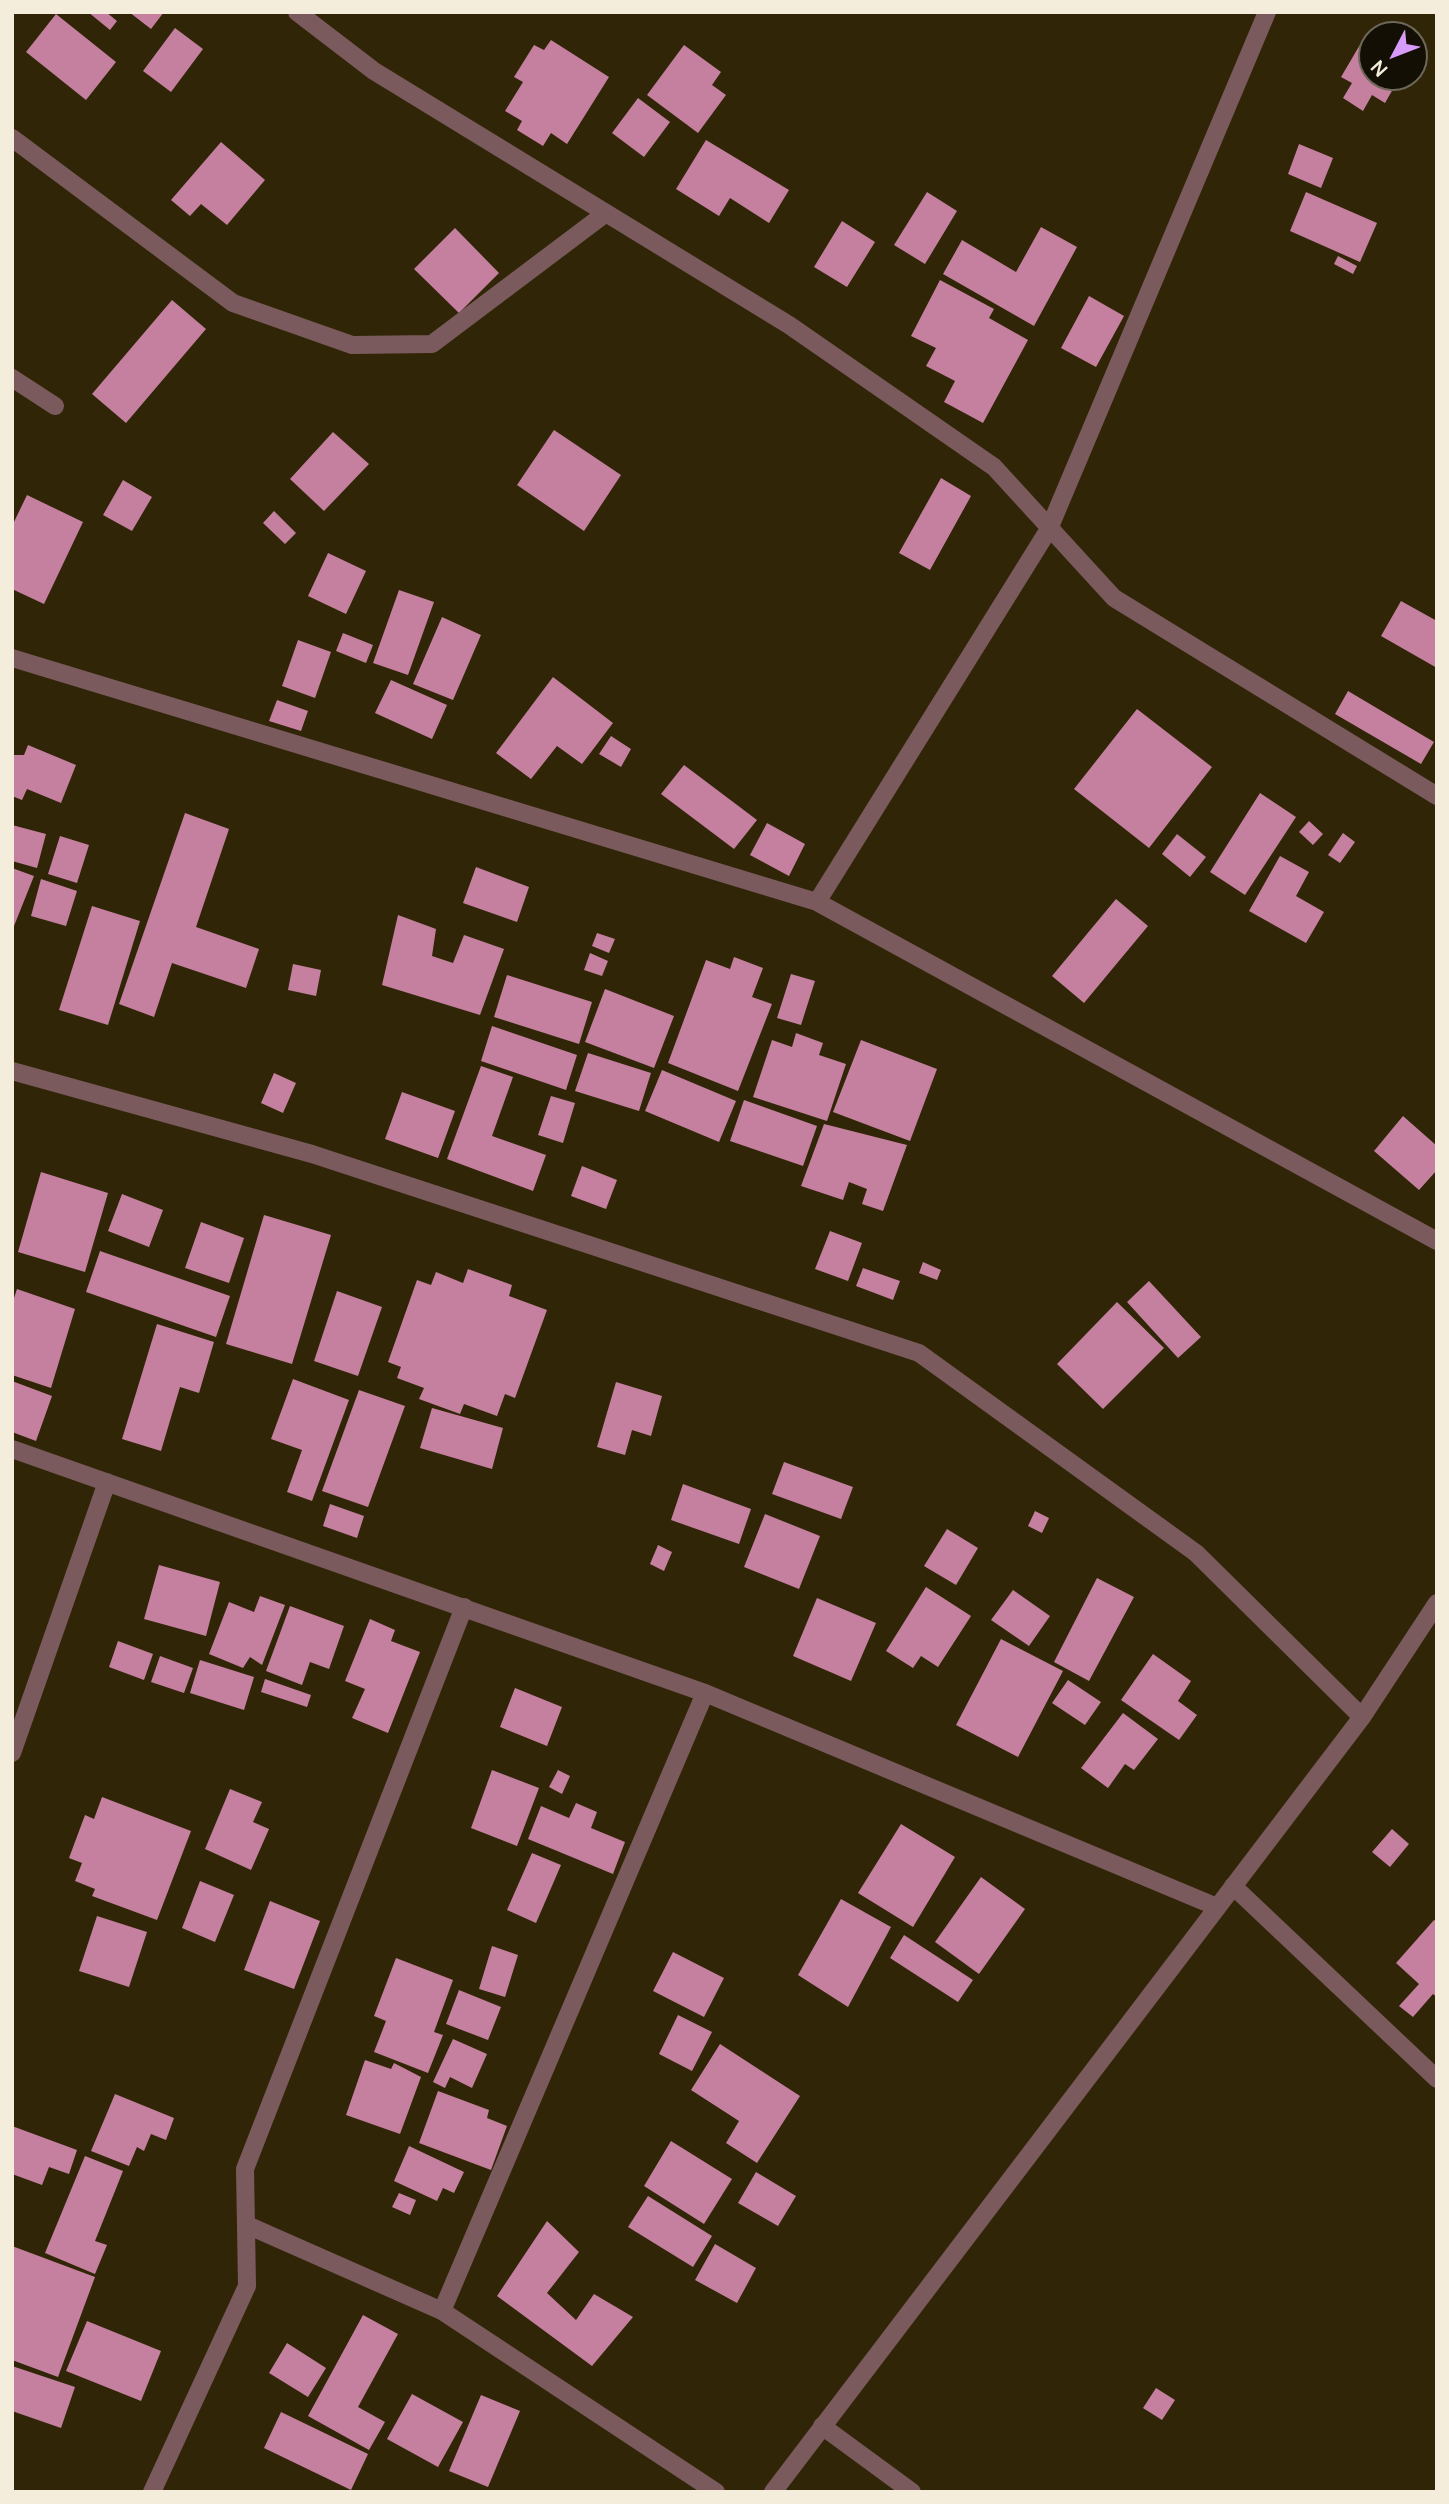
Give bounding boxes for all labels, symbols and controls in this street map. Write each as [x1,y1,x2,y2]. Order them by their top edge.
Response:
north arrow [1358,21,1428,91]
text: N [1365,55,1393,82]

